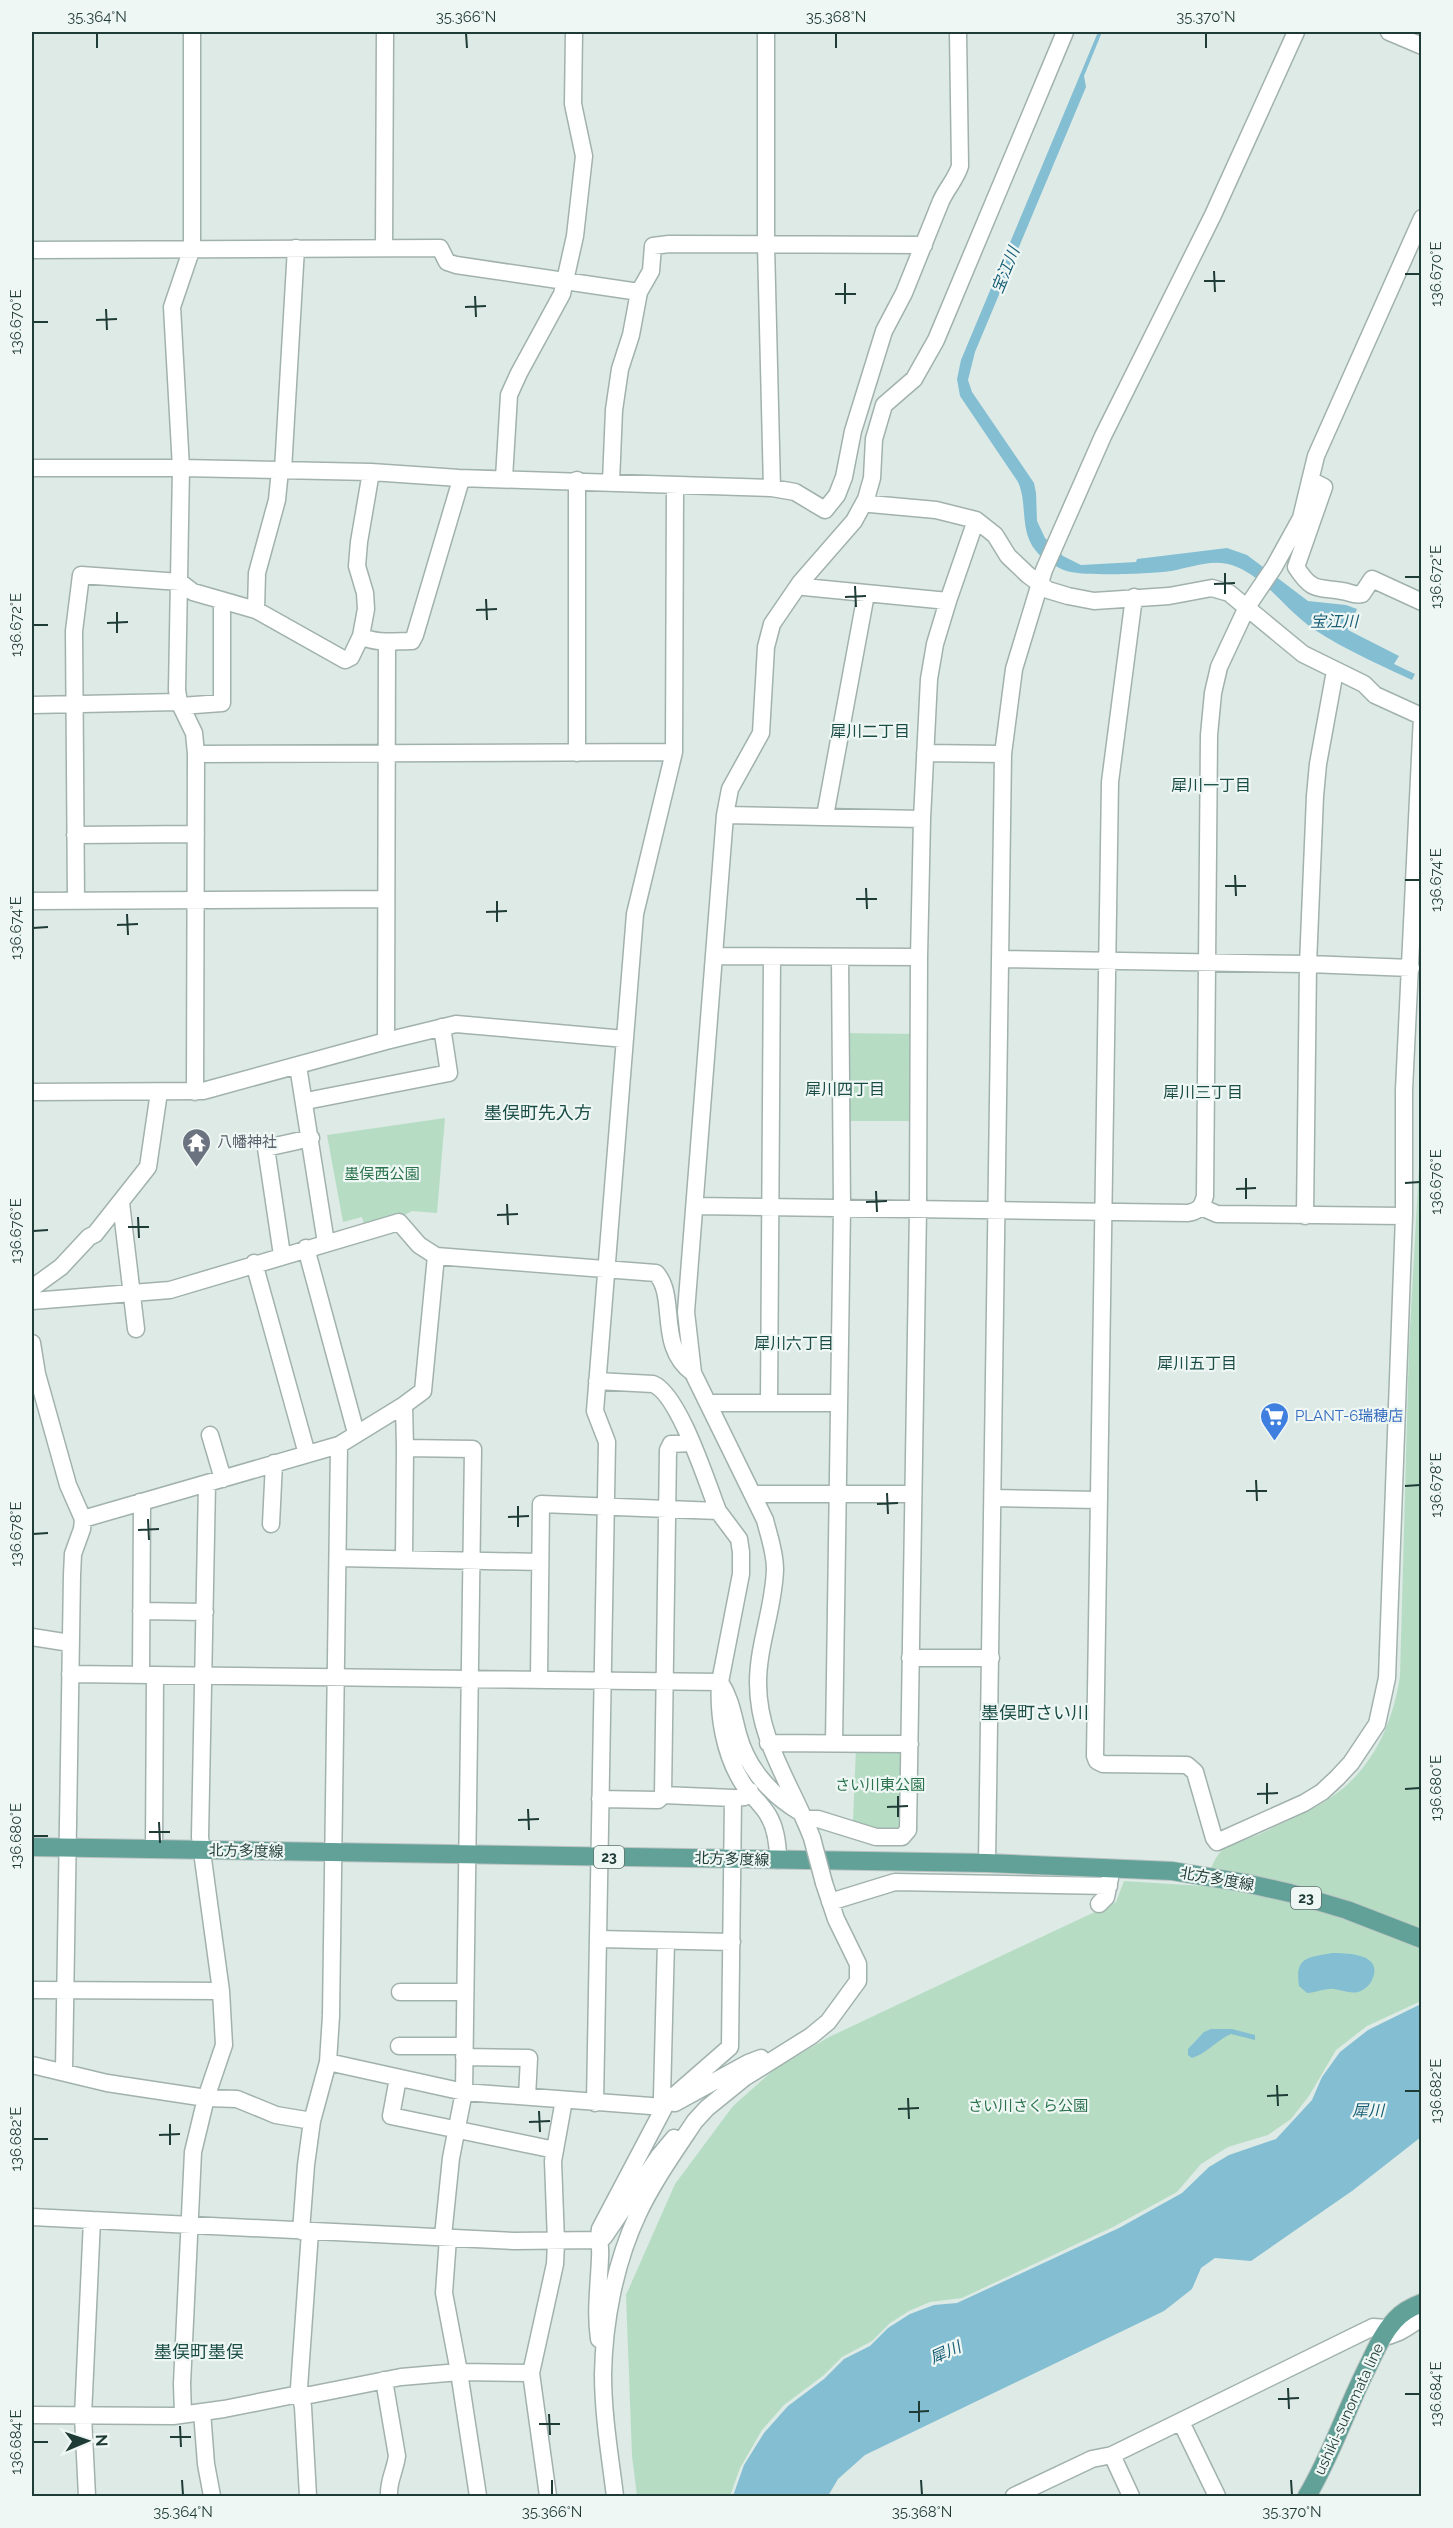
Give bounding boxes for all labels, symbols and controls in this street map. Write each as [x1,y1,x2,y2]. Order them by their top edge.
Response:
text: 35.364°N [67,8,127,26]
text: 35.366°N [436,8,496,26]
text: 35.368°N [806,8,866,26]
text: 35.370°N [1176,8,1236,26]
text: 136.670°E [1427,241,1445,307]
water label: 宝江川 [988,243,1024,296]
text: 136.670°E [7,289,25,355]
text: 136.672°E [1427,545,1445,609]
text: 136.672°E [7,593,25,657]
water label: 宝江川 [1310,612,1360,631]
district label: 犀川二丁目 [830,722,910,741]
district label: 犀川一丁目 [1171,776,1251,795]
text: 136.674°E [1427,848,1445,912]
text: 136.674°E [7,896,25,960]
district label: 犀川四丁目 [805,1080,885,1099]
district label: 犀川三丁目 [1163,1083,1243,1102]
district label: 墨俣町先入方 [484,1102,592,1123]
temple icon: 八幡神社 [180,1126,212,1168]
place label: 八幡神社 [217,1133,277,1151]
text: 136.676°E [1427,1149,1445,1215]
park label: 墨俣西公園 [344,1165,420,1183]
text: 136.676°E [7,1198,25,1264]
district label: 犀川六丁目 [754,1334,834,1353]
district label: 犀川五丁目 [1157,1354,1237,1373]
supermarket icon: PLANT-6瑞穂店 [1258,1400,1290,1442]
place label: PLANT-6瑞穂店 [1295,1407,1403,1425]
text: 136.678°E [1427,1452,1445,1518]
text: 136.678°E [7,1501,25,1567]
district label: 墨俣町さい川 [981,1702,1089,1723]
text: 136.680°E [1427,1755,1445,1821]
park label: さい川東公園 [835,1776,925,1794]
text: 136.680°E [7,1803,25,1869]
street label: 北方多度線 [208,1841,284,1861]
road number: 23 [594,1846,624,1868]
street label: 北方多度線 [694,1849,770,1869]
street label: 北方多度線 [1178,1864,1256,1894]
road number: 23 [1291,1887,1321,1909]
text: 136.682°E [1427,2058,1445,2124]
park label: さい川さくら公園 [968,2097,1088,2115]
water label: 犀川 [1352,2101,1386,2120]
text: 136.682°E [7,2106,25,2172]
water label: 犀川 [927,2336,966,2368]
street label: ushiki-sunomata line [1311,2340,1388,2478]
district label: 墨俣町墨俣 [154,2341,244,2362]
text: 136.684°E [1427,2361,1445,2427]
text: 136.684°E [7,2409,25,2475]
north arrow [57,2411,117,2471]
text: N [92,2434,111,2447]
text: 35.364°N [153,2503,213,2521]
text: 35.366°N [522,2503,582,2521]
text: 35.368°N [892,2503,952,2521]
text: 35.370°N [1262,2503,1322,2521]

